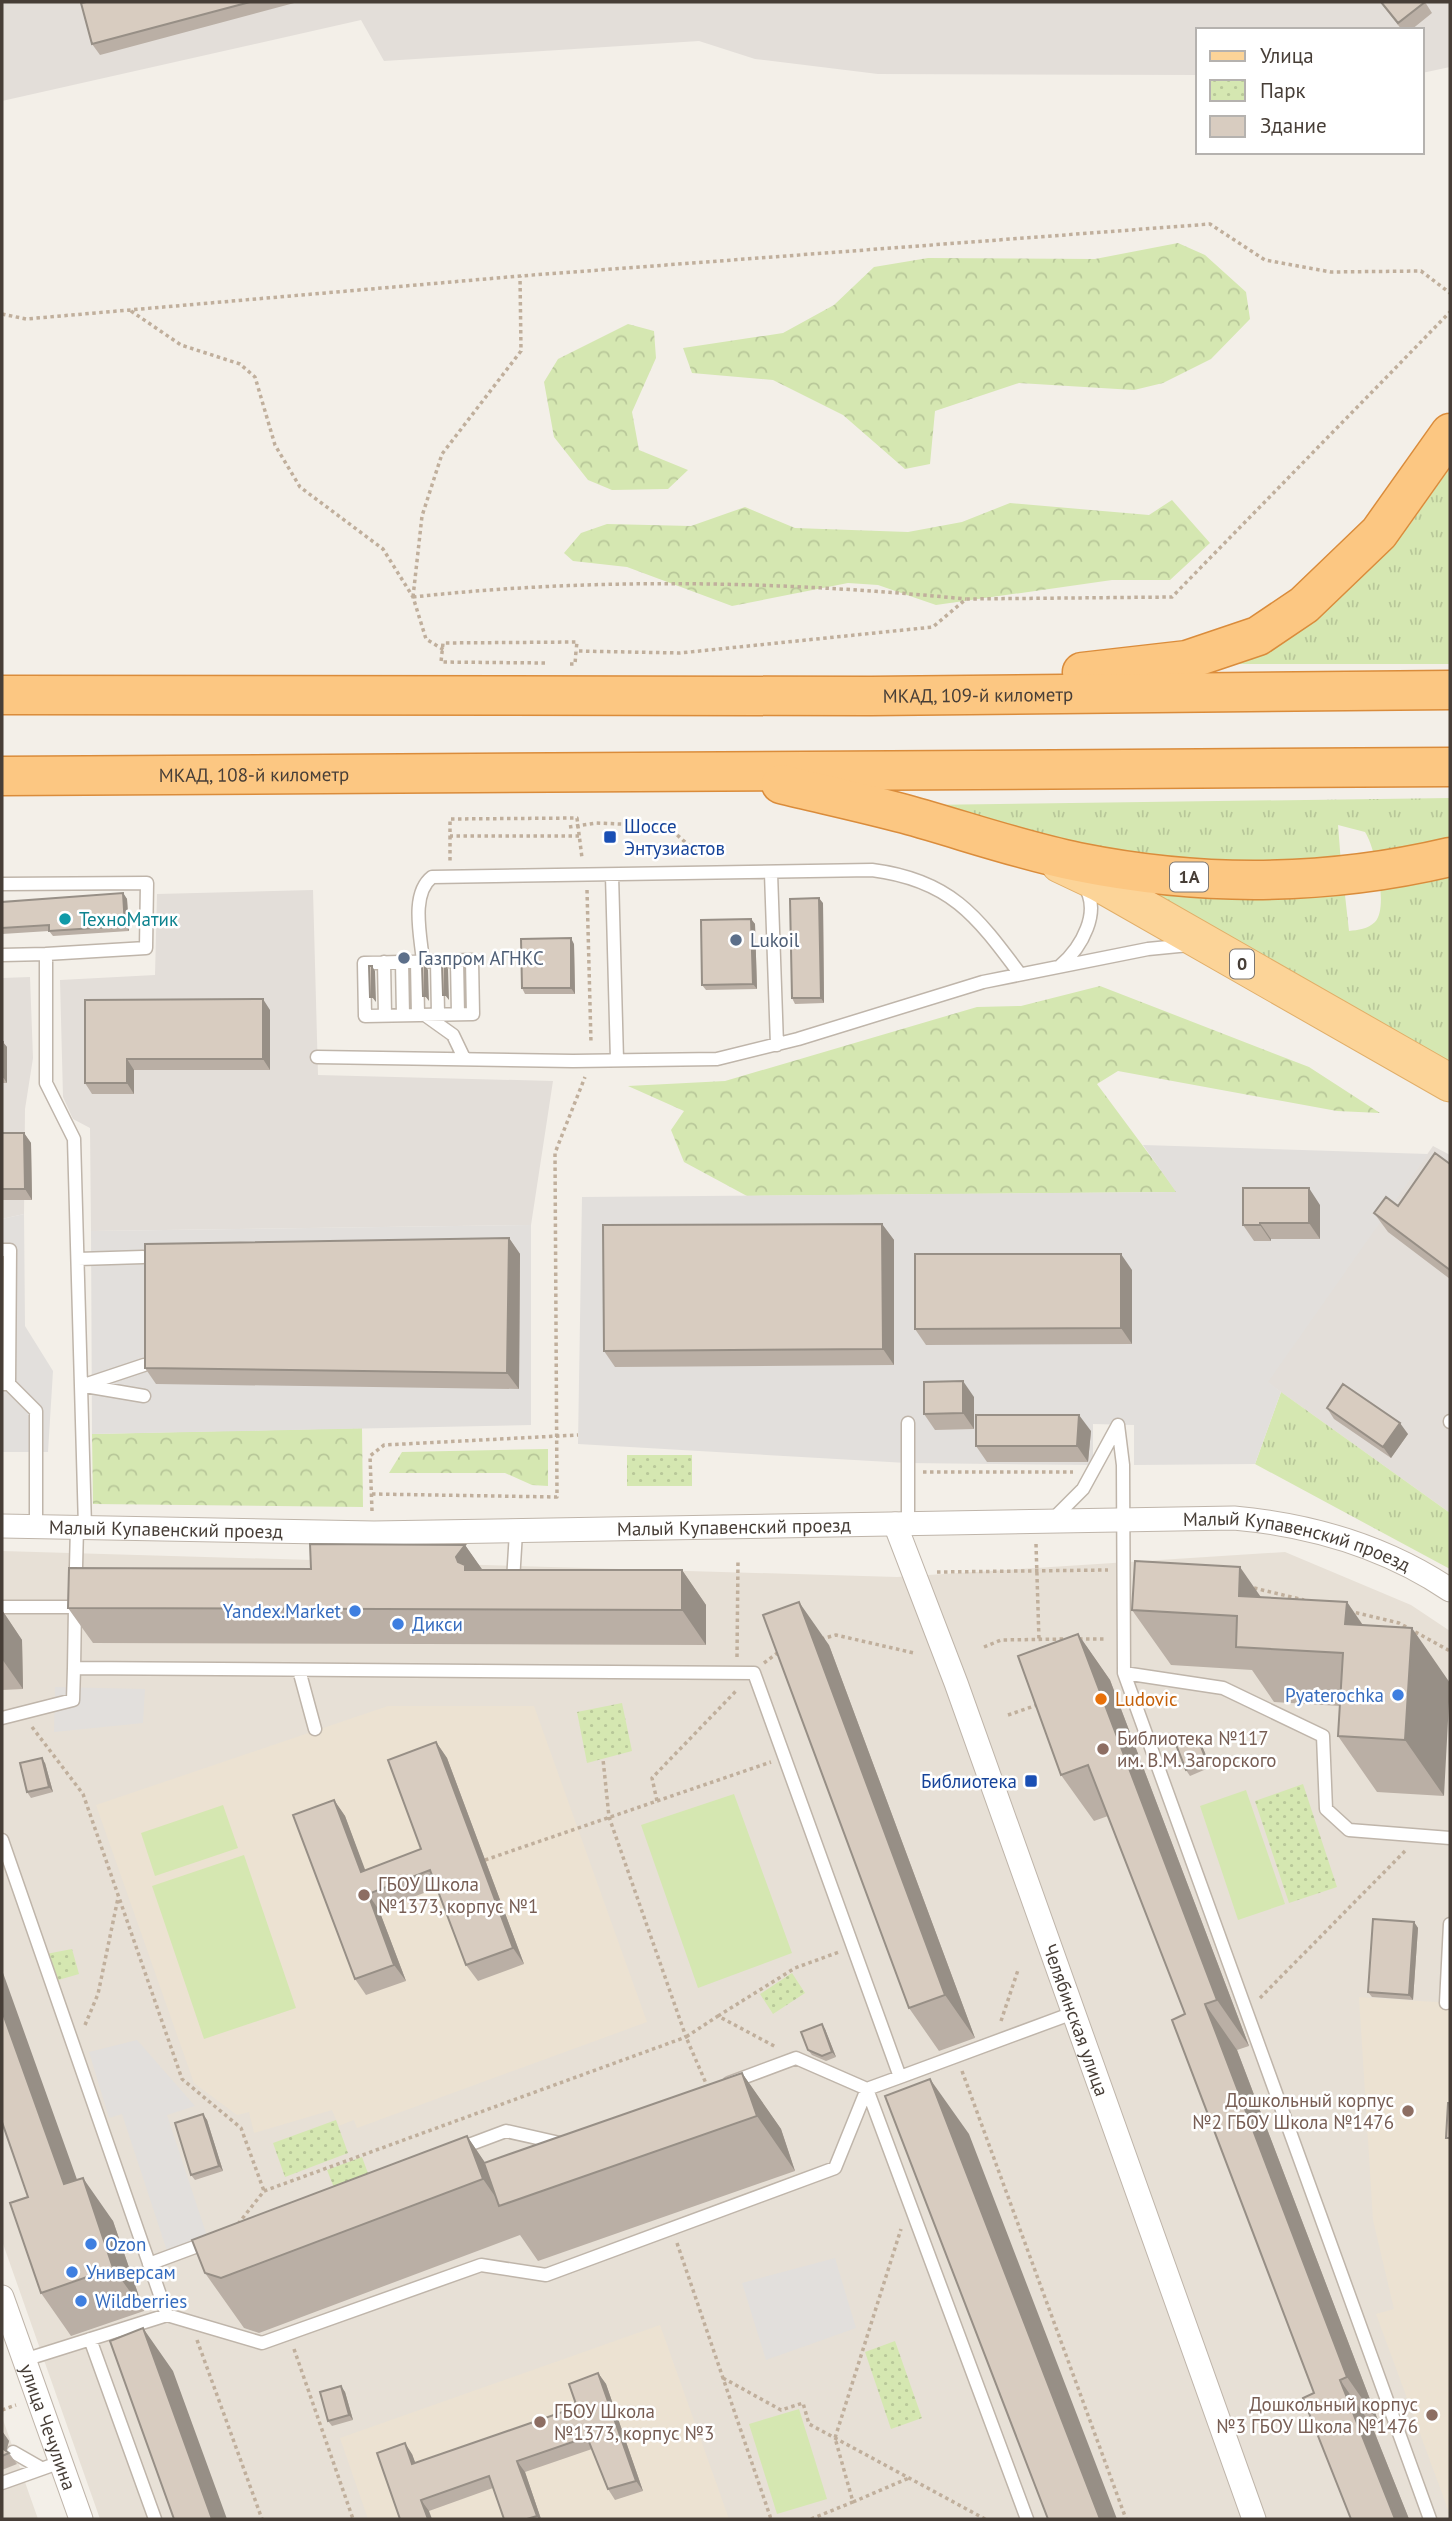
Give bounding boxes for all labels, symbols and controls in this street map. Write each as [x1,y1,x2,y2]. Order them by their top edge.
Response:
legend [1196,28,1424,154]
text: Улица [1260,42,1314,69]
text: Парк [1260,77,1306,104]
text: Здание [1260,112,1327,139]
street label: МКАД, 109-й километр [883,682,1073,708]
street label: МКАД, 108-й километр [159,762,349,787]
place label: Шоссе Энтузиастов [624,814,725,860]
marker: Шоссе Энтузиастов [602,829,618,845]
road number: 1A [1170,862,1208,892]
place label: ТехноМатик [79,907,178,931]
marker: ТехноМатик [57,911,73,927]
place label: Lukoil [750,928,800,952]
marker: Lukoil [728,932,744,948]
place label: Газпром АГНКС [418,946,544,970]
marker: Газпром АГНКС [396,950,412,966]
road number: 0 [1230,950,1254,979]
street label: Малый Купавенский проезд [1183,1506,1415,1577]
street label: Малый Купавенский проезд [617,1513,851,1541]
street label: Малый Купавенский проезд [49,1515,283,1543]
place label: Yandex.Market [223,1599,342,1623]
marker: Yandex.Market [347,1603,363,1619]
place label: Дикси [412,1612,463,1636]
marker: Дикси [390,1616,406,1632]
place label: Pyaterochka [1285,1683,1384,1707]
place label: Ludovic [1115,1687,1178,1711]
marker: Pyaterochka [1390,1687,1406,1703]
marker: Ludovic [1093,1691,1109,1707]
place label: Библиотека №117 им. В.М. Загорского [1117,1726,1277,1772]
marker: Библиотека №117 им. В.М. Загорского [1095,1741,1111,1757]
place label: Библиотека [921,1769,1017,1793]
marker: Библиотека [1023,1773,1039,1789]
place label: ГБОУ Школа №1373, корпус №1 [378,1872,538,1918]
marker: ГБОУ Школа №1373, корпус №1 [356,1887,372,1903]
street label: Челябинская улица [1038,1941,1114,2099]
place label: Дошкольный корпус №2 ГБОУ Школа №1476 [1192,2088,1394,2134]
marker: Дошкольный корпус №2 ГБОУ Школа №1476 [1400,2103,1416,2119]
place label: Ozon [105,2232,146,2256]
marker: Ozon [83,2236,99,2252]
place label: Универсам [86,2260,176,2284]
marker: Универсам [64,2264,80,2280]
place label: Wildberries [95,2289,187,2313]
marker: Wildberries [73,2293,89,2309]
street label: улица Чечулина [15,2361,82,2493]
place label: Дошкольный корпус №3 ГБОУ Школа №1476 [1216,2392,1418,2438]
place label: ГБОУ Школа №1373, корпус №3 [554,2399,714,2445]
marker: Дошкольный корпус №3 ГБОУ Школа №1476 [1424,2407,1440,2423]
marker: ГБОУ Школа №1373, корпус №3 [532,2414,548,2430]

